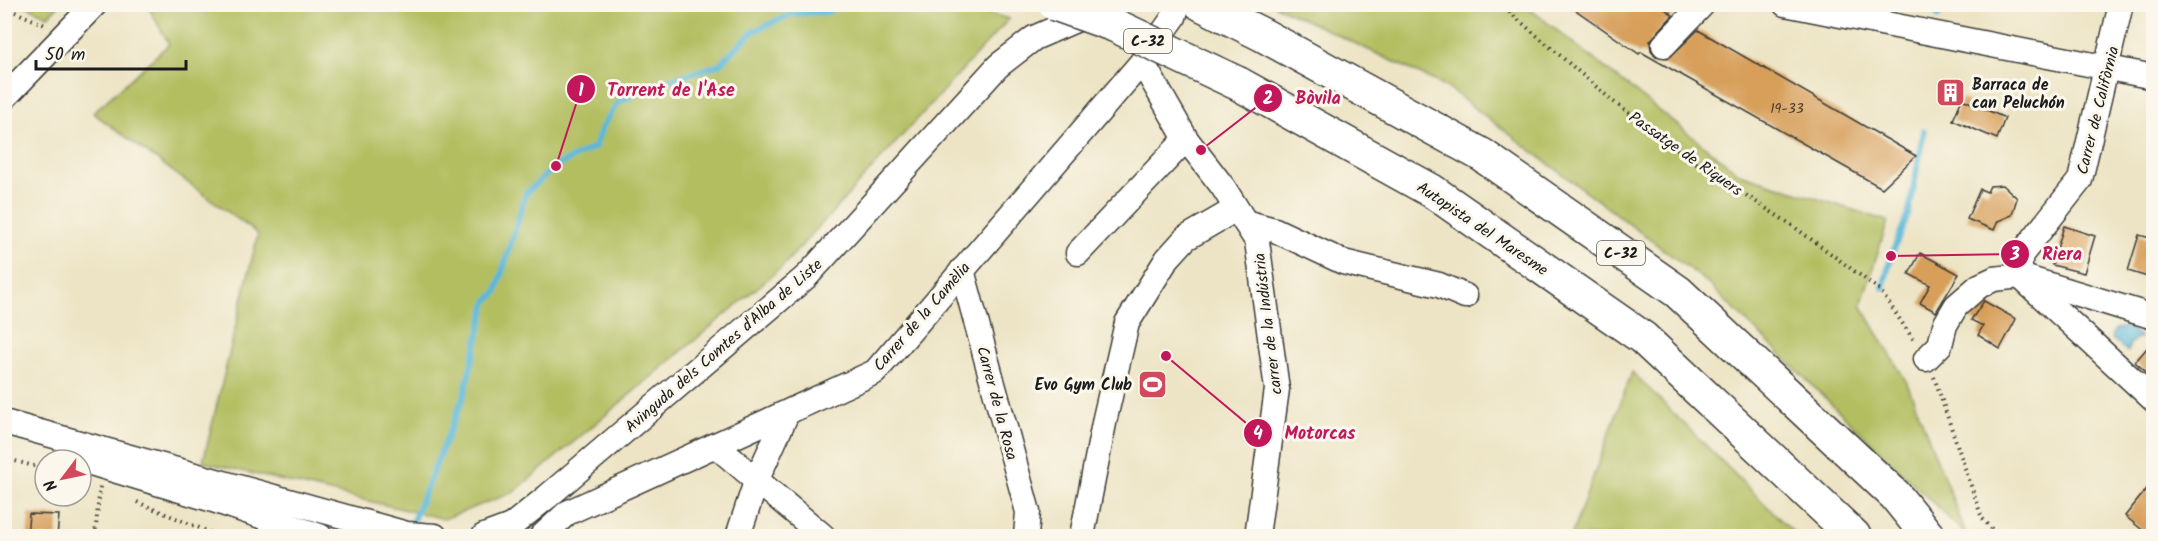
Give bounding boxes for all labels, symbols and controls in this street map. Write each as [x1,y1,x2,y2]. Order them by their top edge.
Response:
road number: C-32 [1124,29,1172,53]
scale bar [36,33,186,71]
text: 50 m [45,41,85,70]
street label: Carrer de Califòrnia [2070,44,2126,177]
callout: Torrent de l'Ase [566,71,747,107]
place label: Barraca de can Peluchón [1972,73,2065,116]
text: 1 [578,77,584,106]
text: Torrent de l'Ase [607,77,735,106]
building icon: Barraca de can Peluchón [1935,77,1967,109]
callout: Bòvila [1253,80,1353,116]
text: 2 [1263,85,1273,114]
text: Bòvila [1295,85,1341,114]
house number: 19-33 [1770,98,1804,120]
street label: Passatge de Riquers [1623,106,1747,203]
street label: Autopista del Maresme [1411,176,1553,283]
callout: Riera [2000,236,2094,272]
road number: C-32 [1597,241,1645,265]
text: 3 [2009,241,2020,270]
text: Riera [2042,241,2082,270]
street label: carrer de la Indústria [1247,252,1290,396]
street label: Avinguda dels Comtes d'Alba de Liste [619,253,828,439]
street label: Carrer de la Camèlia [867,257,977,377]
street label: Carrer de la Rosa [969,344,1024,463]
sports icon: Evo Gym Club [1137,368,1169,400]
place label: Evo Gym Club [1035,373,1132,398]
callout: Motorcas [1243,415,1368,451]
text: 4 [1253,420,1263,449]
text: Motorcas [1284,420,1356,449]
north arrow [33,448,93,508]
text: N [38,474,65,496]

